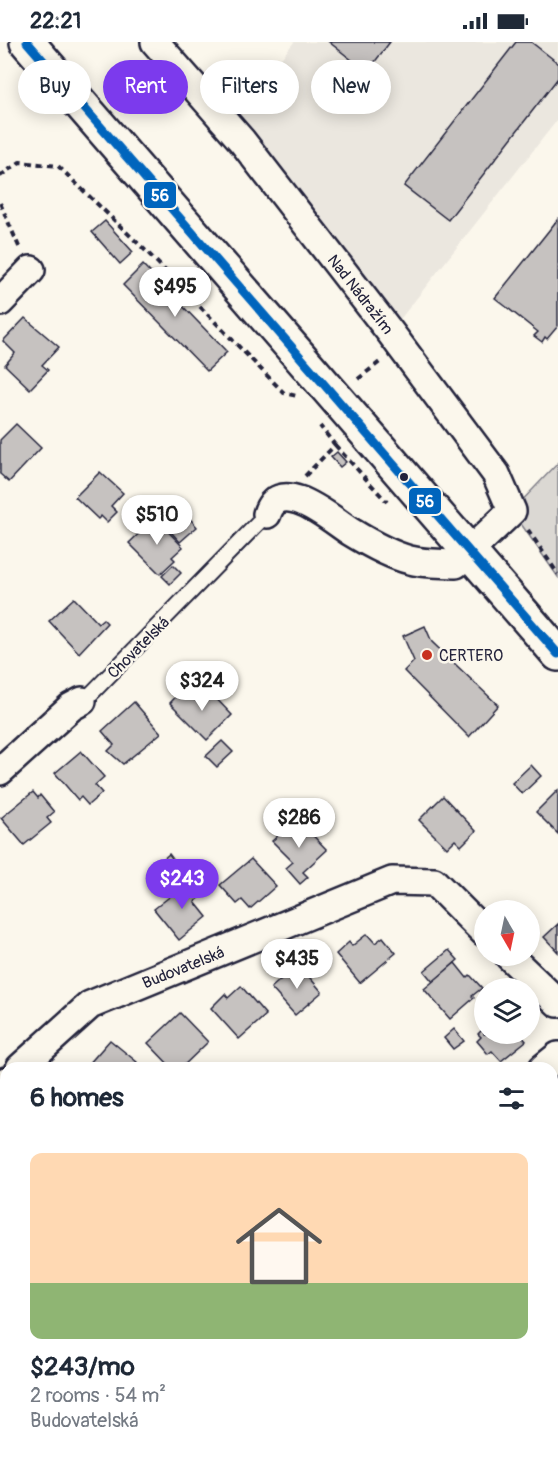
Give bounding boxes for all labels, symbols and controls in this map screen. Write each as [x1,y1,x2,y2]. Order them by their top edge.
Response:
text: 22:21 [30,7,81,35]
chip: Buy [18,60,91,114]
chip: Rent [103,60,188,114]
chip: Filters [200,60,299,114]
chip: New [311,60,391,114]
line badge: 56 [143,181,177,209]
text: 56 [151,186,169,206]
street label: Nad Nádražím [323,251,398,339]
pin: $495 [139,267,211,318]
text: $495 [153,274,197,299]
unlabelled marker [398,471,410,483]
line badge: 56 [408,487,442,515]
text: 56 [416,492,434,512]
pin: $510 [121,495,193,546]
text: $510 [135,502,179,527]
street label: Chovatelská [104,613,174,683]
place label: CERTERO [439,646,503,666]
marker: CERTERO [420,648,434,662]
pin: $324 [166,661,238,712]
text: $324 [180,668,224,693]
pin: $286 [263,798,335,849]
text: $286 [277,805,321,830]
pin: $243 [146,859,218,910]
text: $243 [160,866,204,891]
north arrow [474,900,540,966]
map controls [474,900,540,1044]
pin: $435 [261,939,333,990]
street label: Budovatelská [139,942,227,993]
text: $435 [275,946,319,971]
button: layers [474,978,540,1044]
text: 6 homes [30,1082,124,1114]
icon: filters [495,1082,528,1115]
icon: home [225,1192,333,1300]
text: $243/mo [30,1351,135,1383]
text: 2 rooms · 54 m² [30,1383,166,1408]
text: Budovatelská [30,1408,139,1433]

